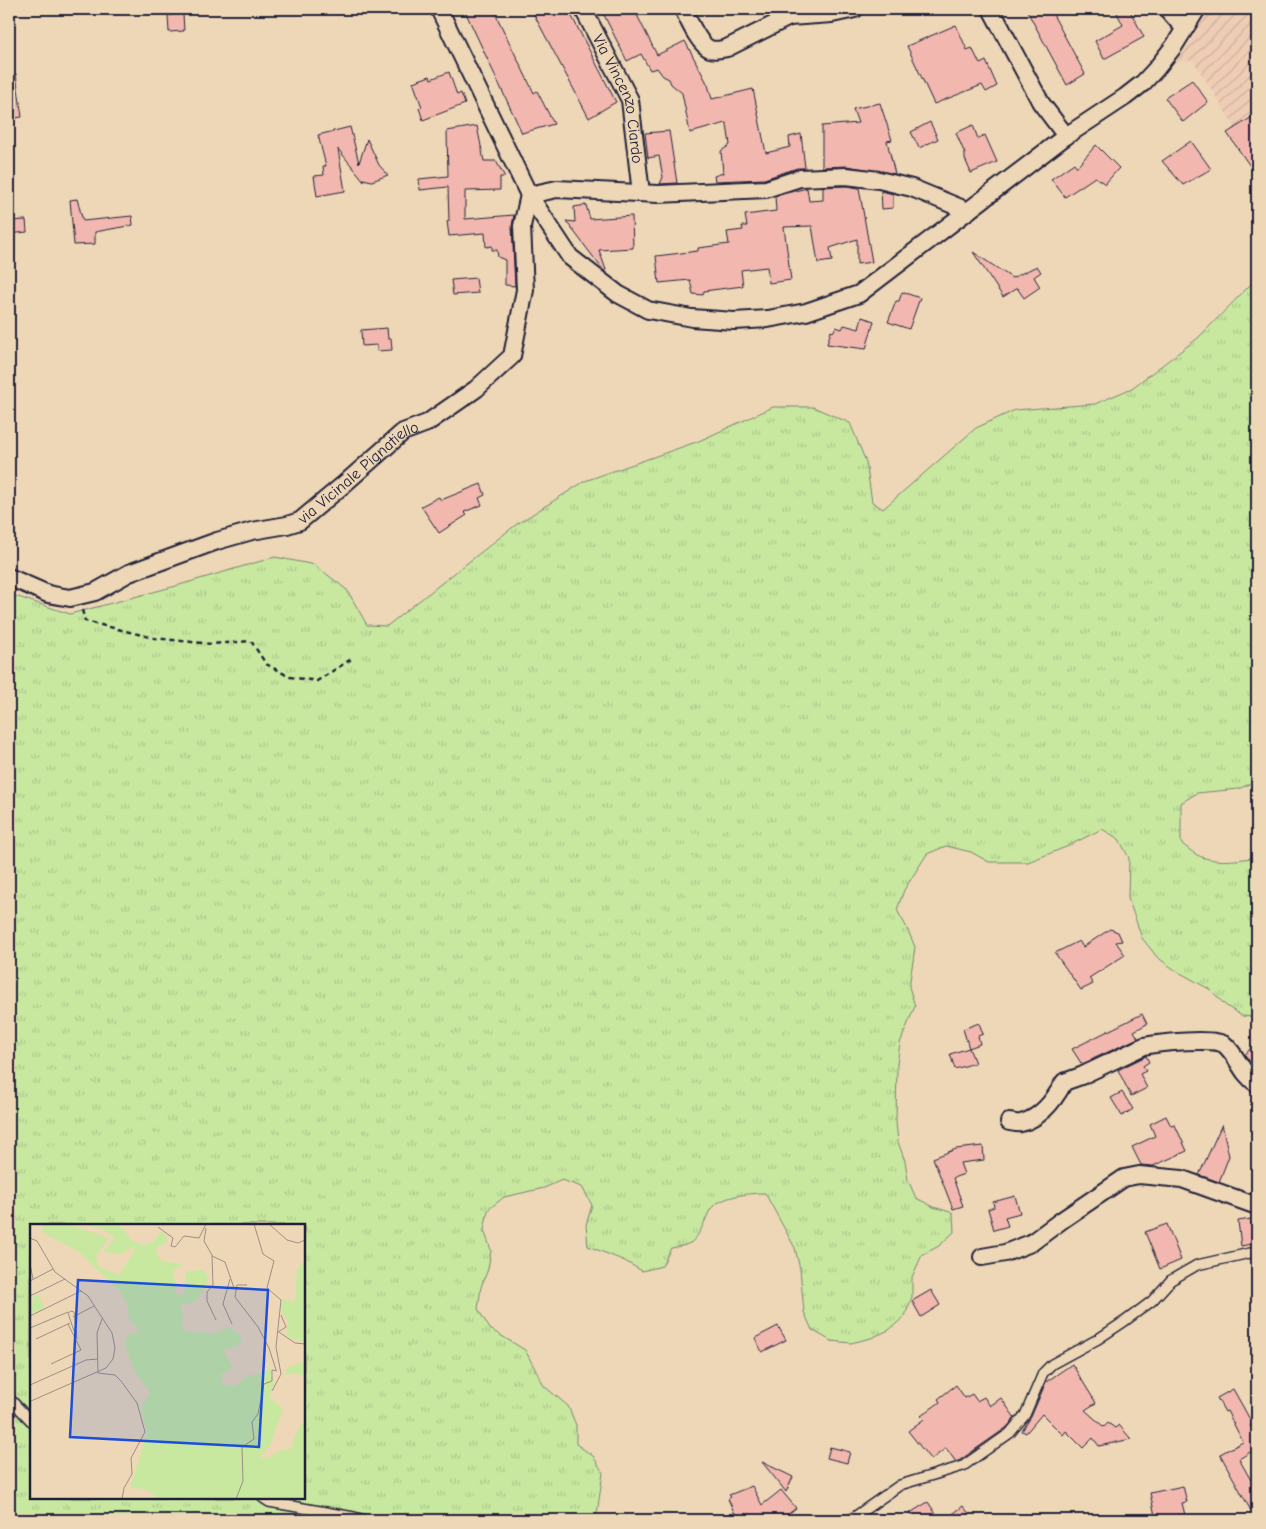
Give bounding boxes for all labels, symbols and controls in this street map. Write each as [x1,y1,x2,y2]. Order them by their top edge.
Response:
street label: Via Vincenzo Ciardo [589,31,646,164]
street label: via Vicinale Pignatiello [294,418,421,528]
inset map [30,1224,305,1499]

